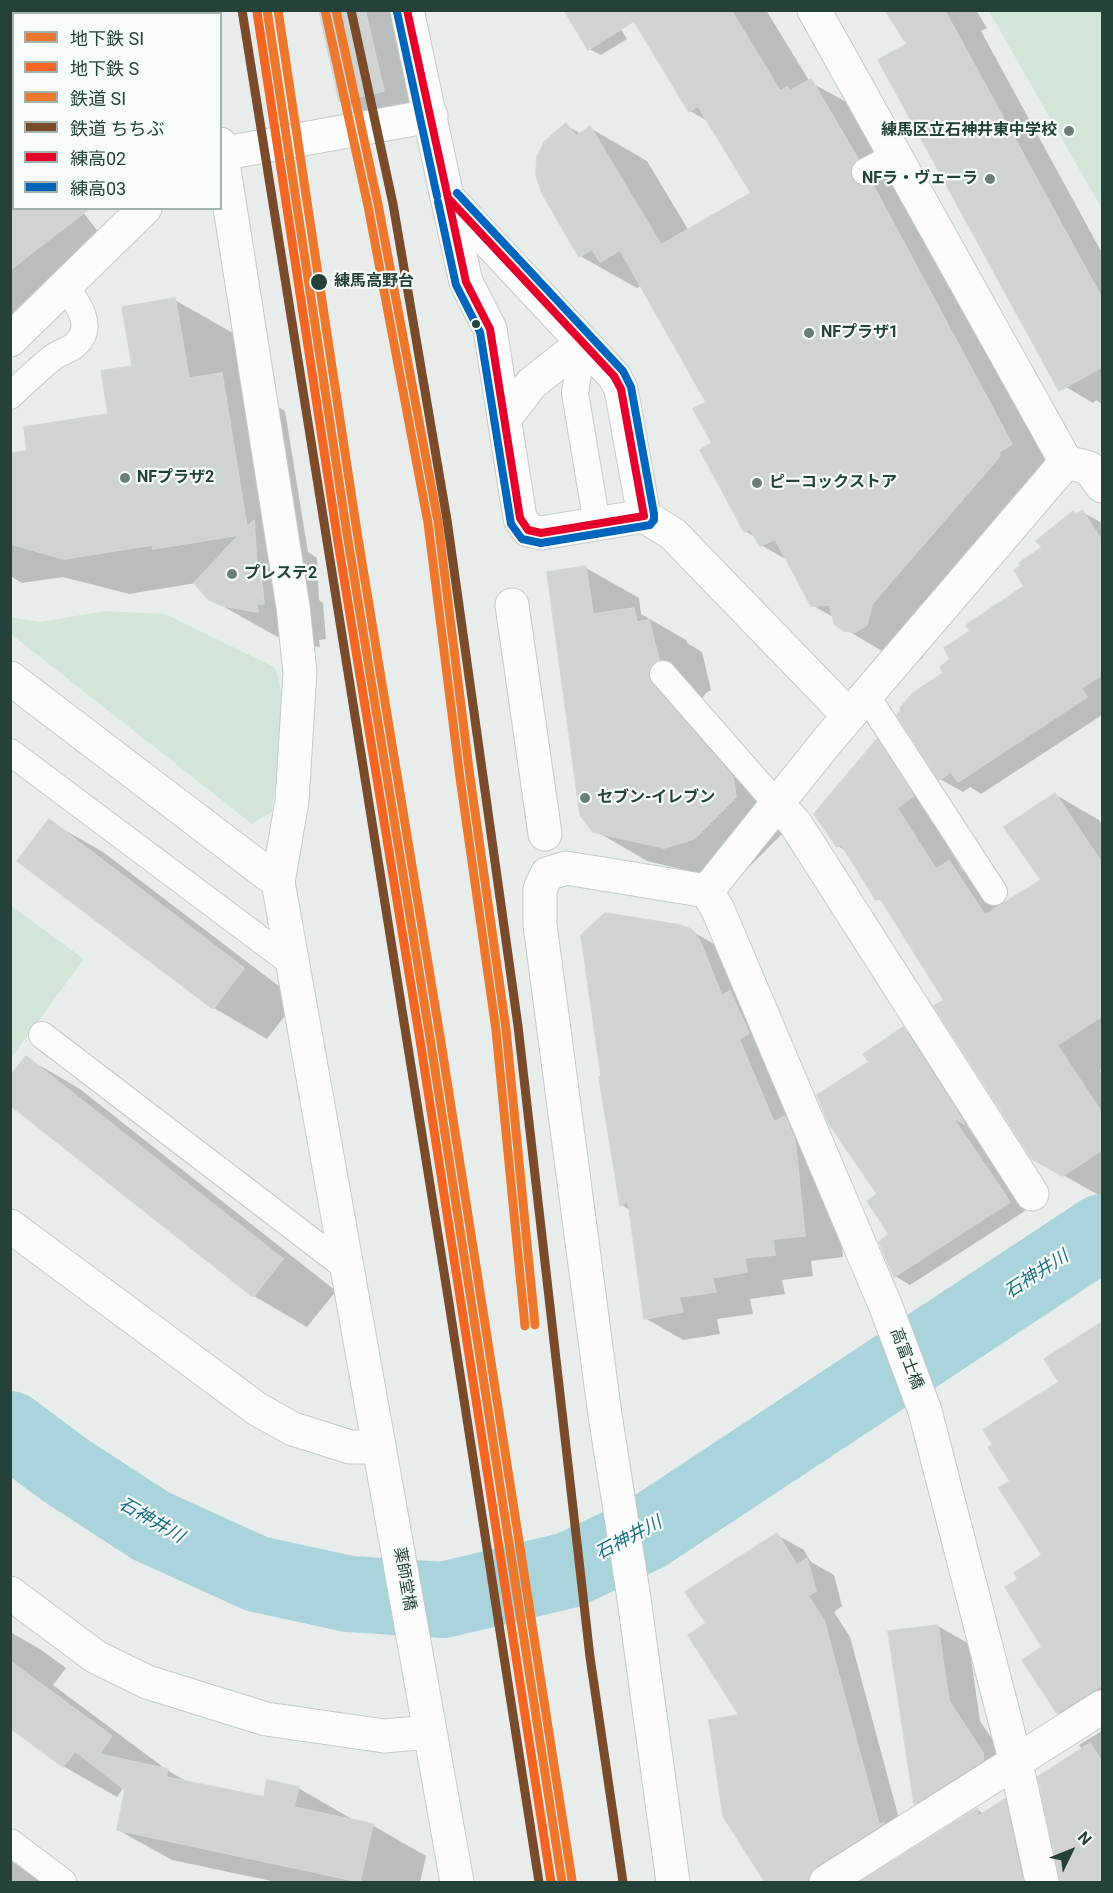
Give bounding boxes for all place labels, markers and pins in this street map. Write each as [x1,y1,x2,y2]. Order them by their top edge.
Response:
place label: 練馬区立石神井東中学校 [881,121,1057,141]
marker: 練馬区立石神井東中学校 [1062,124,1076,138]
place label: NFラ・ヴェーラ [862,169,978,189]
marker: NFラ・ヴェーラ [983,172,997,186]
marker: 練馬高野台 [309,272,329,292]
place label: 練馬高野台 [334,272,414,292]
unlabelled marker [470,318,482,330]
place label: NFプラザ1 [821,323,898,343]
marker: NFプラザ1 [802,326,816,340]
place label: NFプラザ2 [137,468,214,488]
marker: NFプラザ2 [118,471,132,485]
place label: ピーコックストア [769,473,897,493]
marker: ピーコックストア [750,476,764,490]
place label: プレステ2 [244,564,317,584]
marker: プレステ2 [225,567,239,581]
place label: セブン-イレブン [597,788,715,808]
marker: セブン-イレブン [578,791,592,805]

